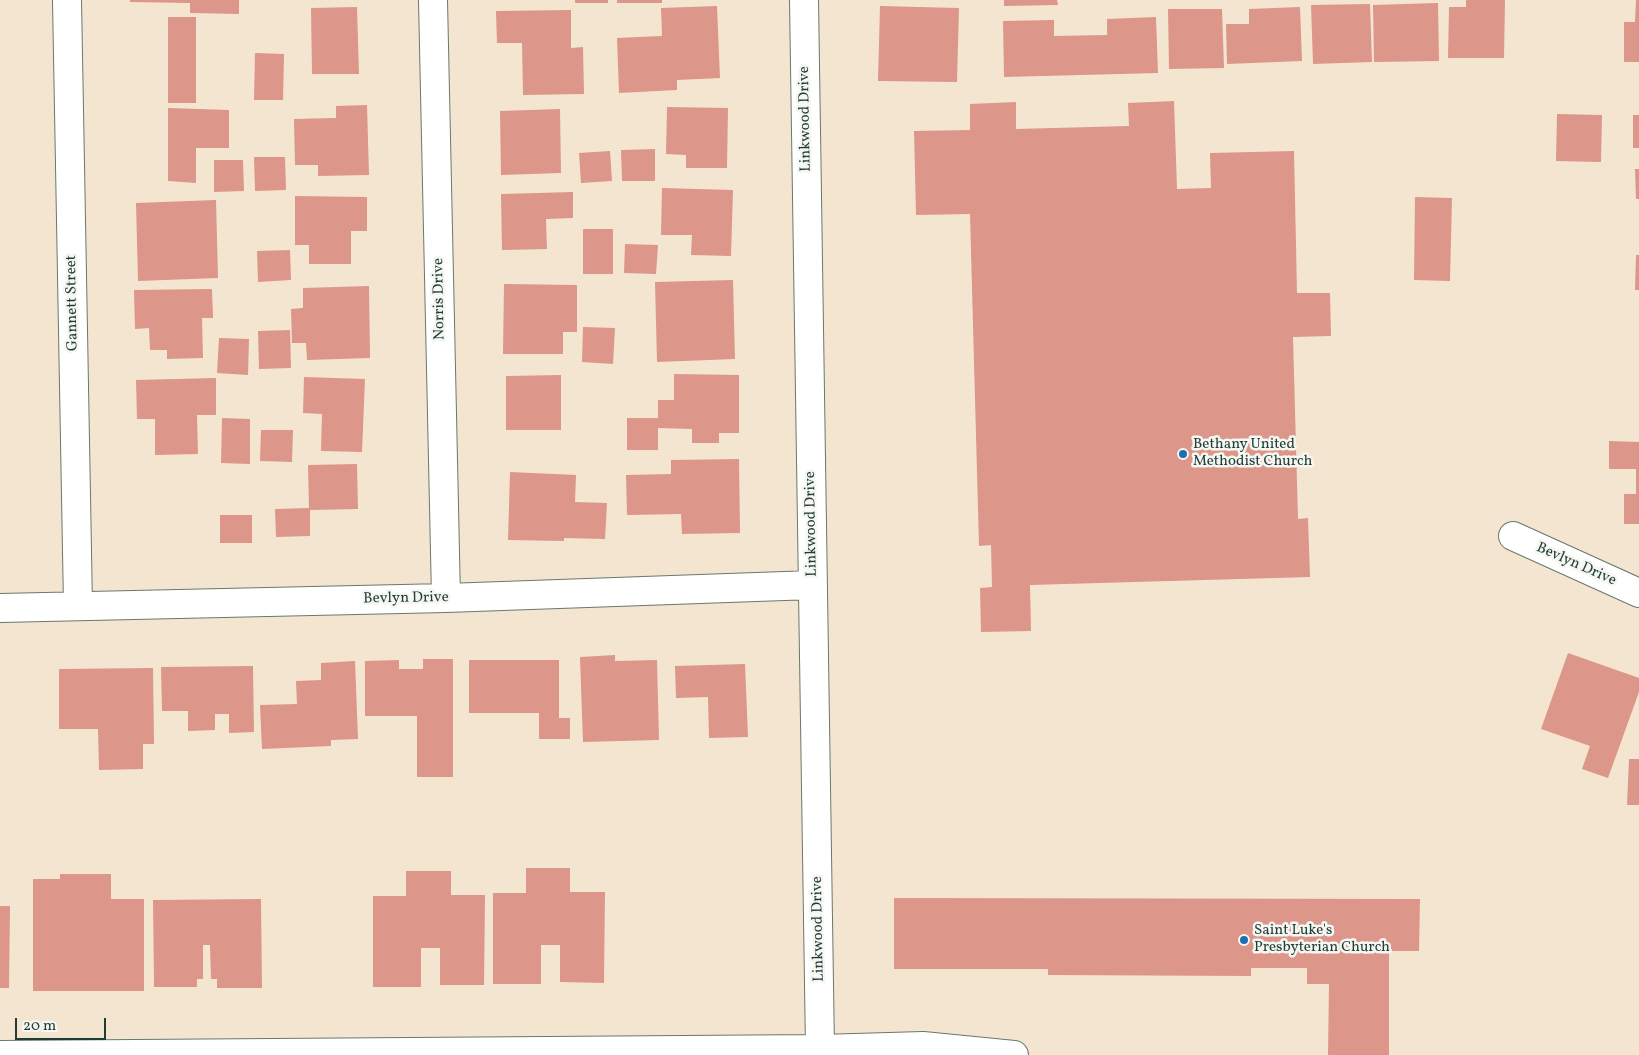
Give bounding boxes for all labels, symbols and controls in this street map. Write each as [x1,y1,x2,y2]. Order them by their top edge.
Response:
street label: Linkwood Drive [796,66,816,172]
street label: Gannett Street [63,255,83,351]
street label: Norris Drive [430,258,450,340]
place label: Bethany United Methodist Church [1193,436,1312,471]
marker: Bethany United Methodist Church [1177,448,1189,460]
street label: Linkwood Drive [802,471,822,577]
street label: Bevlyn Drive [1533,539,1619,591]
street label: Bevlyn Drive [363,589,449,609]
street label: Linkwood Drive [809,876,829,982]
place label: Saint Luke's Presbyterian Church [1254,922,1390,957]
marker: Saint Luke's Presbyterian Church [1238,934,1250,946]
scale bar [18,1008,109,1040]
text: 20 m [23,1016,56,1037]

